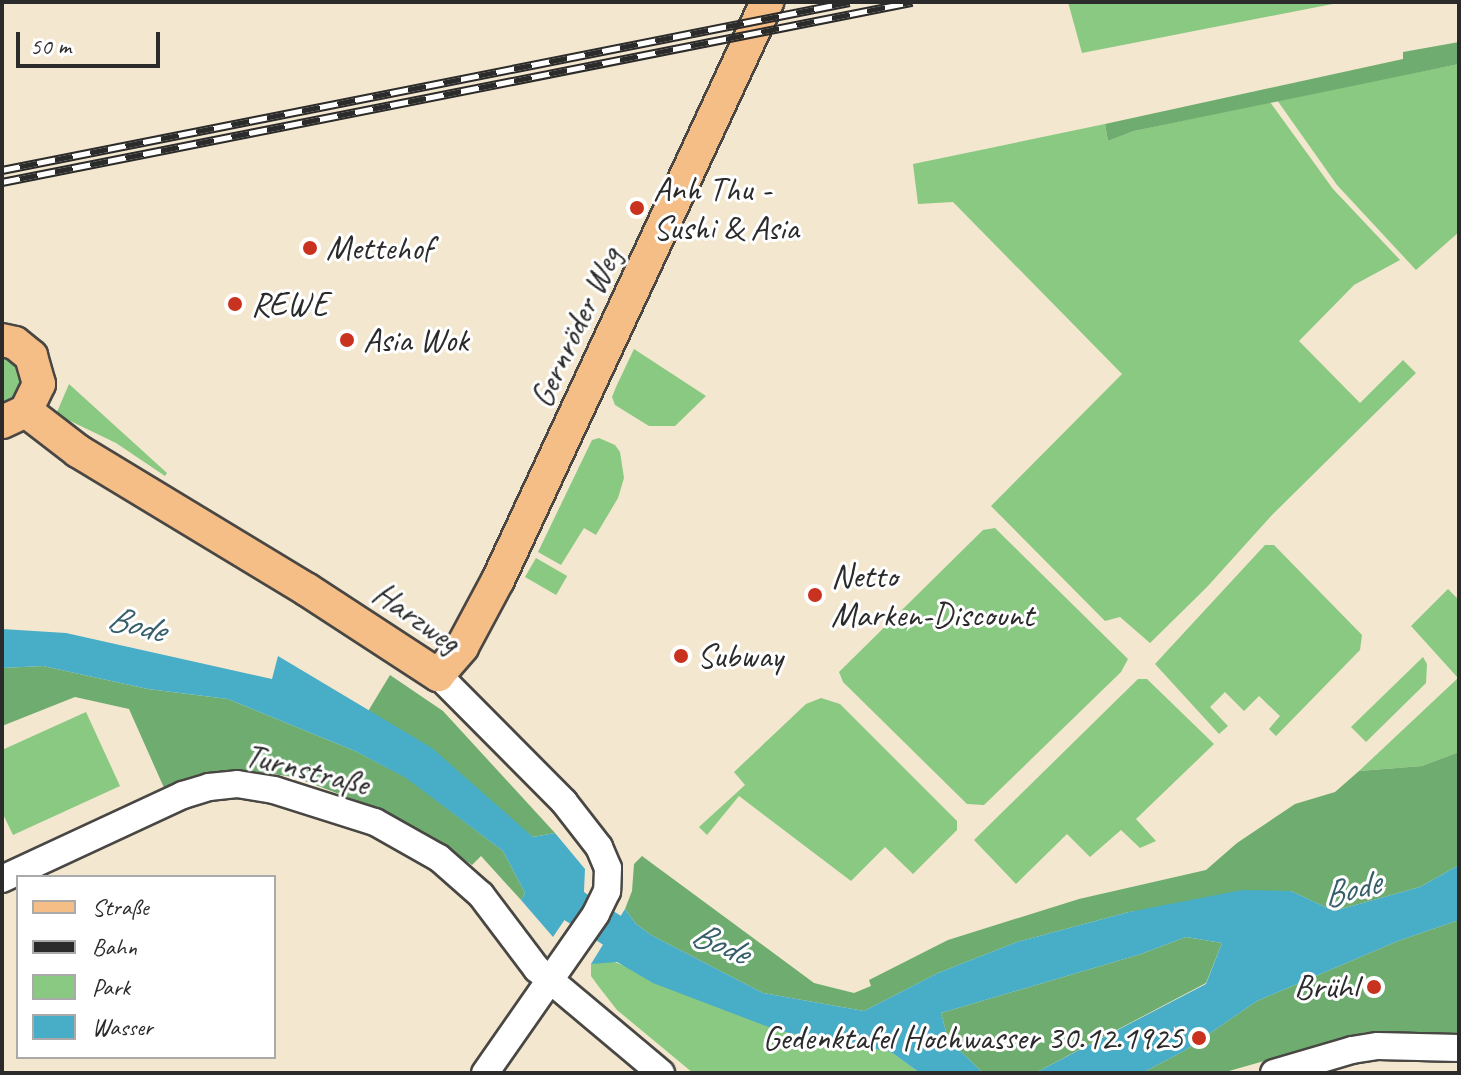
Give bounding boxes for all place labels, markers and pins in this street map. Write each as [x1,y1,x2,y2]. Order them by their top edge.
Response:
place label: Anh Thu - Sushi & Asia [653,168,799,248]
marker: Anh Thu - Sushi & Asia [628,199,646,217]
place label: Mettehof [326,228,432,268]
marker: Mettehof [301,239,319,257]
place label: REWE [251,284,328,324]
marker: REWE [226,295,244,313]
place label: Asia Wok [363,320,468,360]
marker: Asia Wok [338,331,356,349]
place label: Netto Marken-Discount [831,555,1034,634]
marker: Netto Marken-Discount [806,586,824,604]
place label: Subway [697,636,783,676]
marker: Subway [672,647,690,665]
place label: Brühl [1294,967,1358,1007]
marker: Brühl [1365,978,1383,996]
place label: Gedenktafel Hochwasser 30.12.1925 [763,1018,1183,1058]
marker: Gedenktafel Hochwasser 30.12.1925 [1190,1029,1208,1047]

